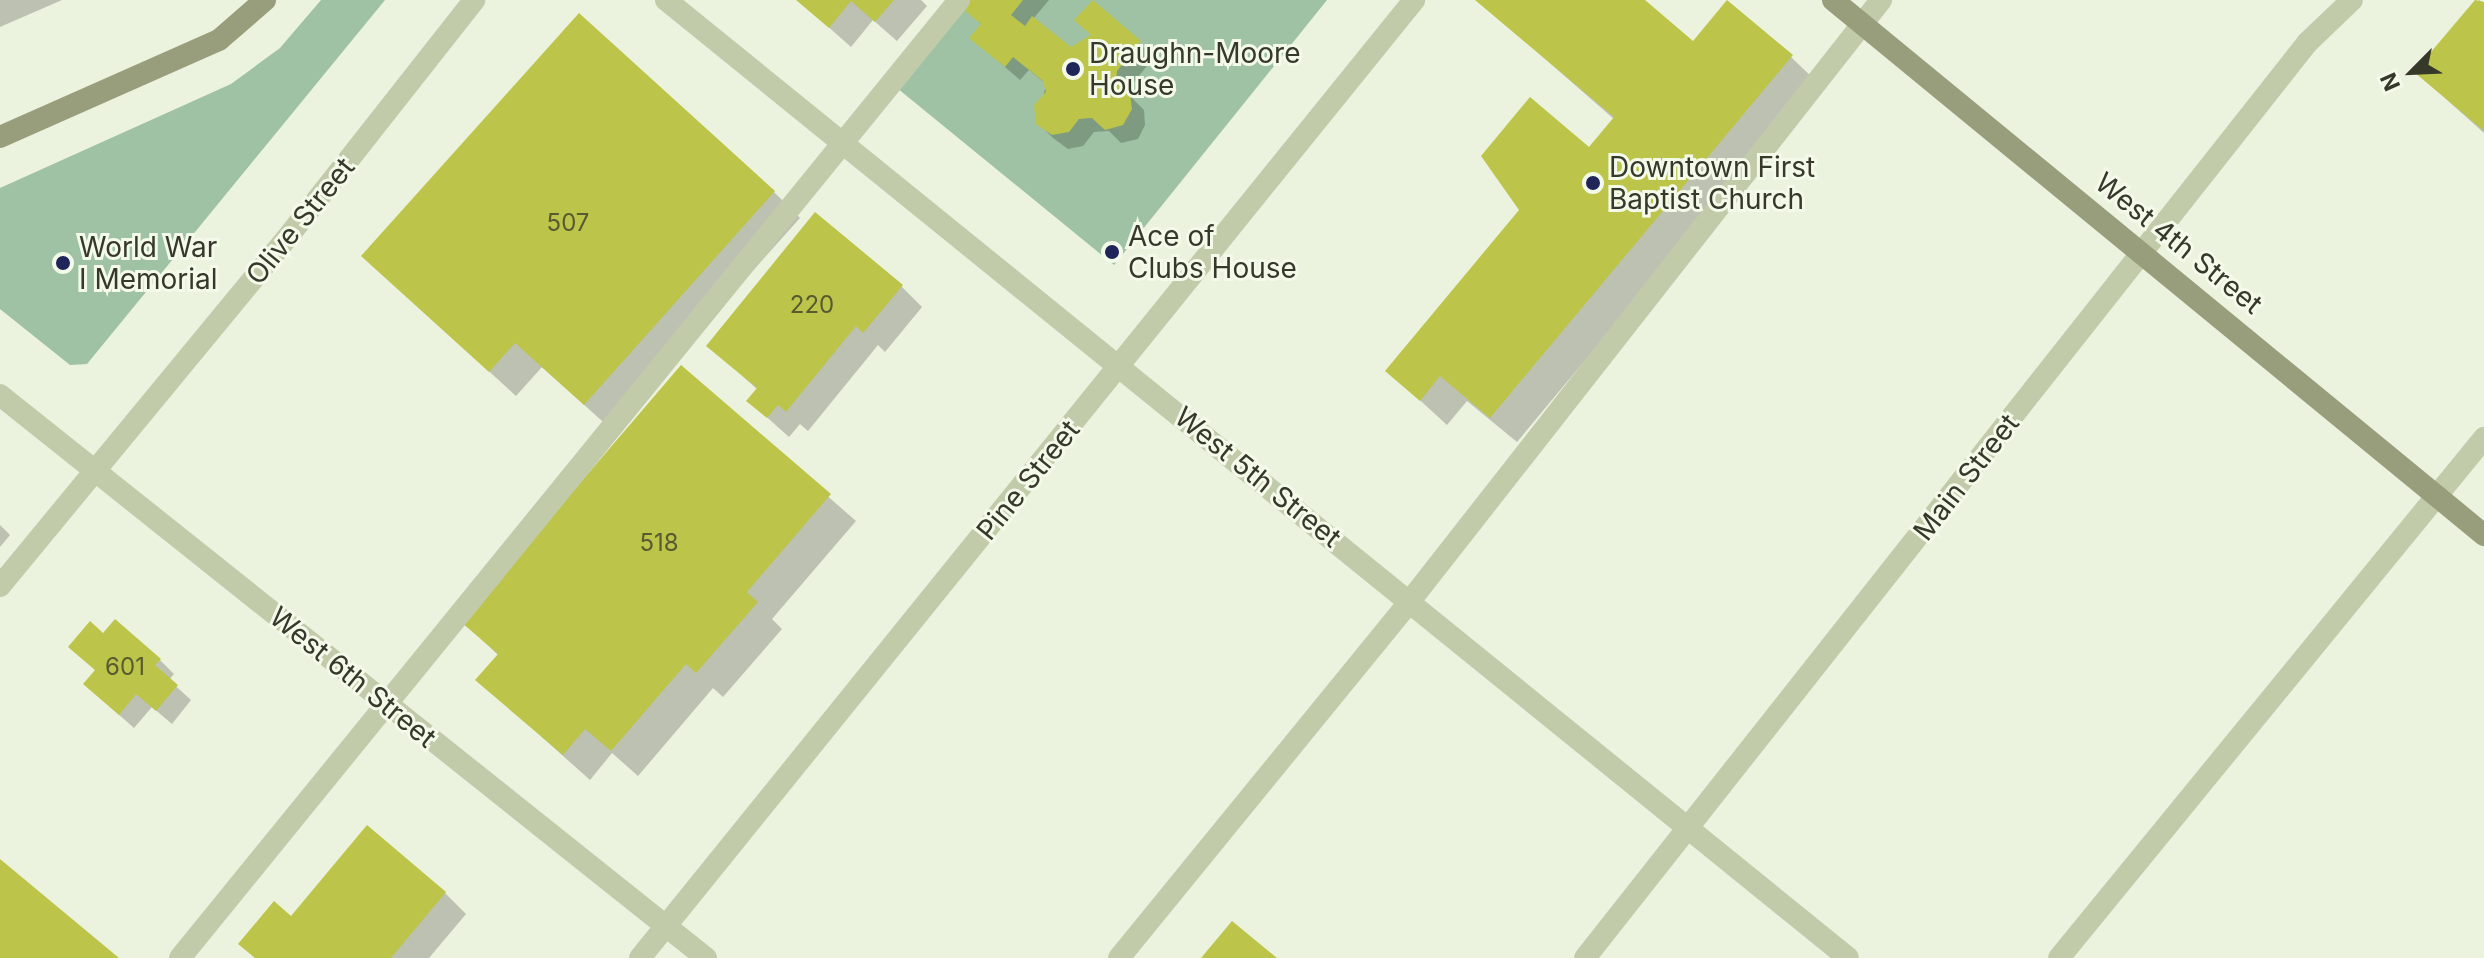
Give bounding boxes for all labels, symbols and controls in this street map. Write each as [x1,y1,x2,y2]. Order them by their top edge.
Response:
north arrow [2372,32,2452,112]
place label: Draughn-Moore House [1089,36,1300,102]
marker: Draughn-Moore House [1064,60,1082,78]
text: N [2375,69,2405,95]
place label: Downtown First Baptist Church [1609,150,1815,216]
street label: Olive Street [239,151,361,291]
street label: West 4th Street [2089,165,2269,321]
marker: Downtown First Baptist Church [1584,174,1602,192]
house number: 507 [547,209,589,237]
place label: Ace of Clubs House [1128,219,1297,285]
place label: World War I Memorial [79,230,218,296]
marker: Ace of Clubs House [1103,243,1121,261]
marker: World War I Memorial [54,254,72,272]
house number: 220 [790,291,834,319]
street label: West 5th Street [1168,400,1348,554]
street label: Main Street [1906,407,2026,547]
street label: Pine Street [970,413,1086,547]
house number: 518 [639,529,679,557]
street label: West 6th Street [263,600,443,754]
house number: 601 [105,653,145,681]

